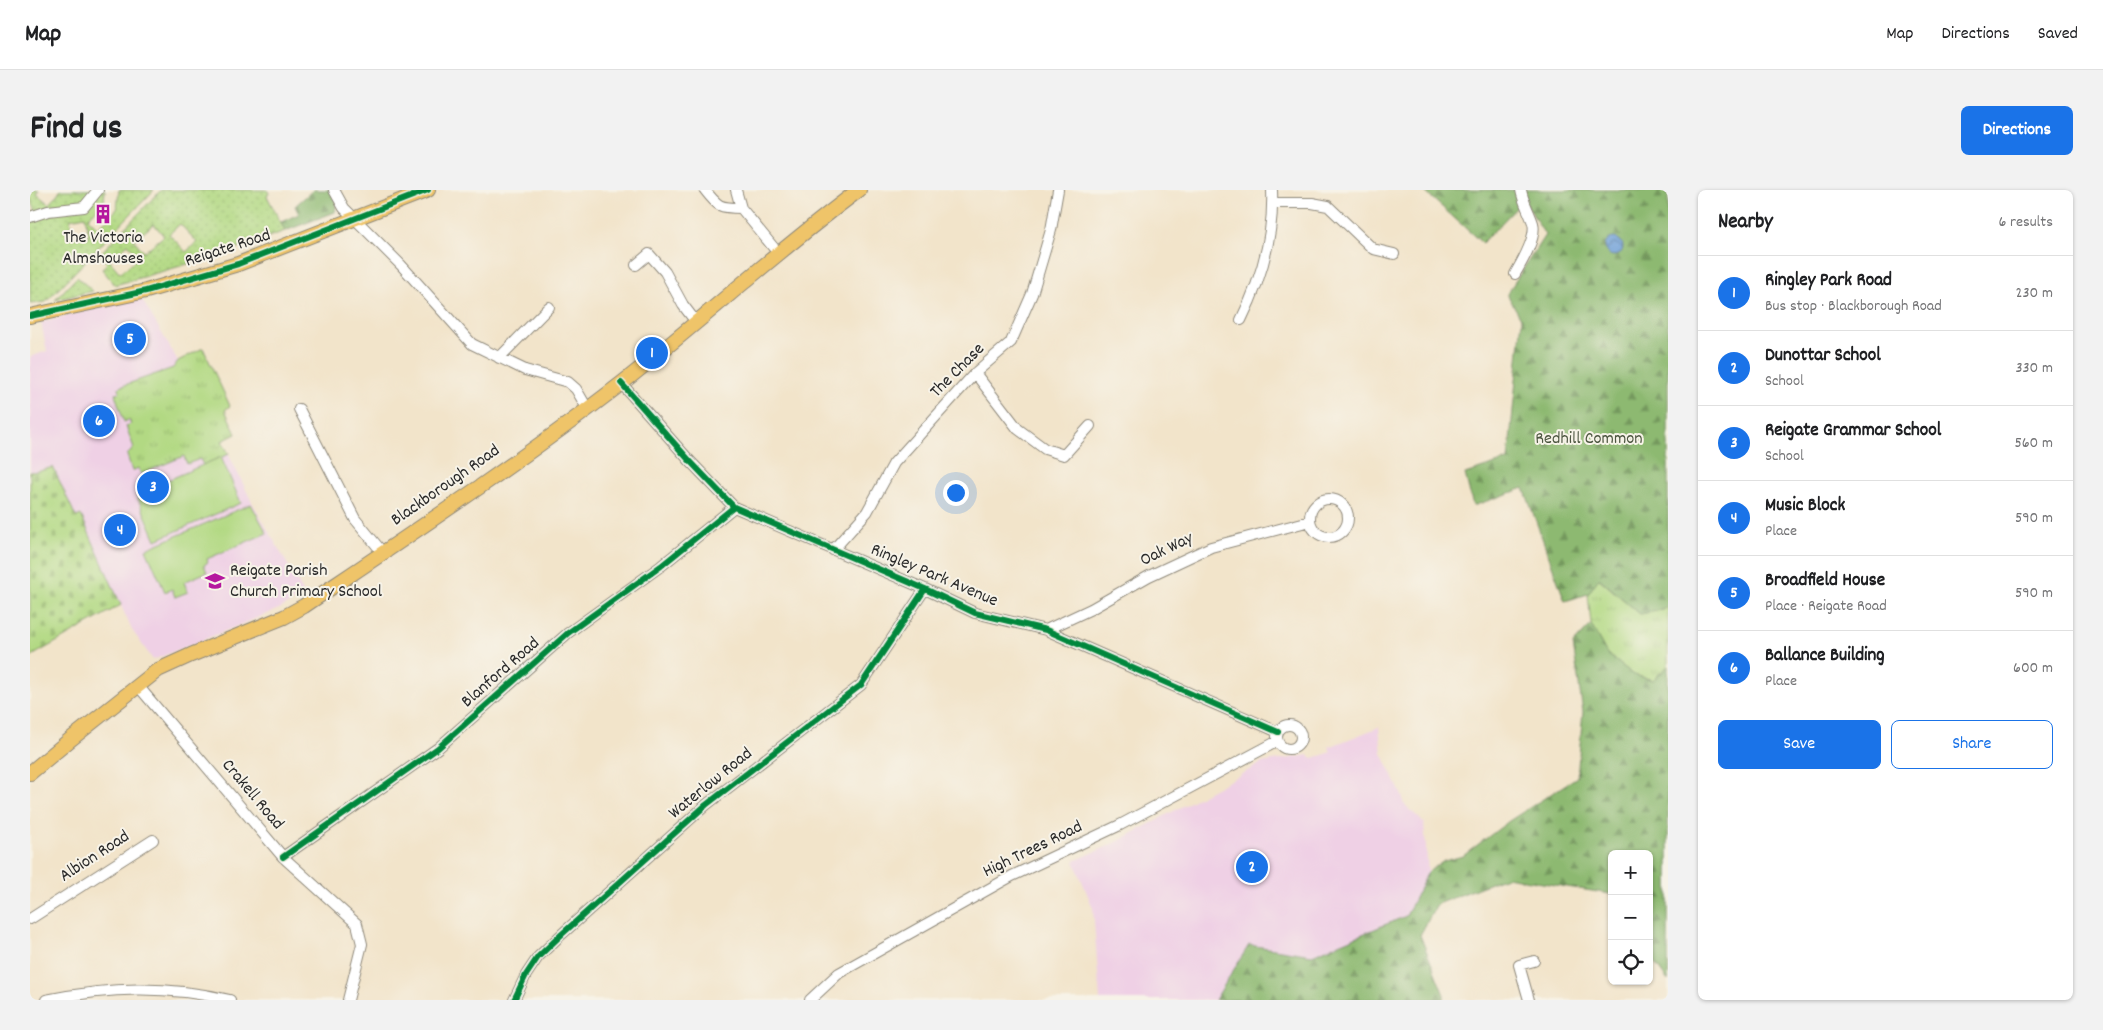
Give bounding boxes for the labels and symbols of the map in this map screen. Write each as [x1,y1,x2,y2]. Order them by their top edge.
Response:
building icon: The Victoria Almshouses [92,203,114,225]
street label: Reigate Road [182,223,274,275]
place label: The Victoria Almshouses [62,226,144,272]
pin: 5 [114,320,146,358]
pin: 1 [636,334,668,372]
street label: The Chase [925,338,991,404]
pin: 6 [83,402,115,440]
park label: Redhill Common [1535,427,1643,452]
street label: Blackborough Road [386,439,506,533]
pin: 3 [137,468,169,506]
your location [943,480,969,506]
pin: 4 [104,511,136,549]
street label: Oak Way [1136,526,1198,574]
street label: Ringley Park Avenue [867,538,1002,614]
place label: Reigate Parish Church Primary School [230,559,383,605]
school or university icon: Reigate Parish Church Primary School [204,570,226,592]
street label: Blanford Road [456,632,546,714]
street label: Waterlow Road [664,742,758,826]
street label: Crakell Road [215,754,289,836]
street label: High Trees Road [979,815,1087,885]
street label: Albion Road [55,825,135,889]
pin: 2 [1236,848,1268,886]

